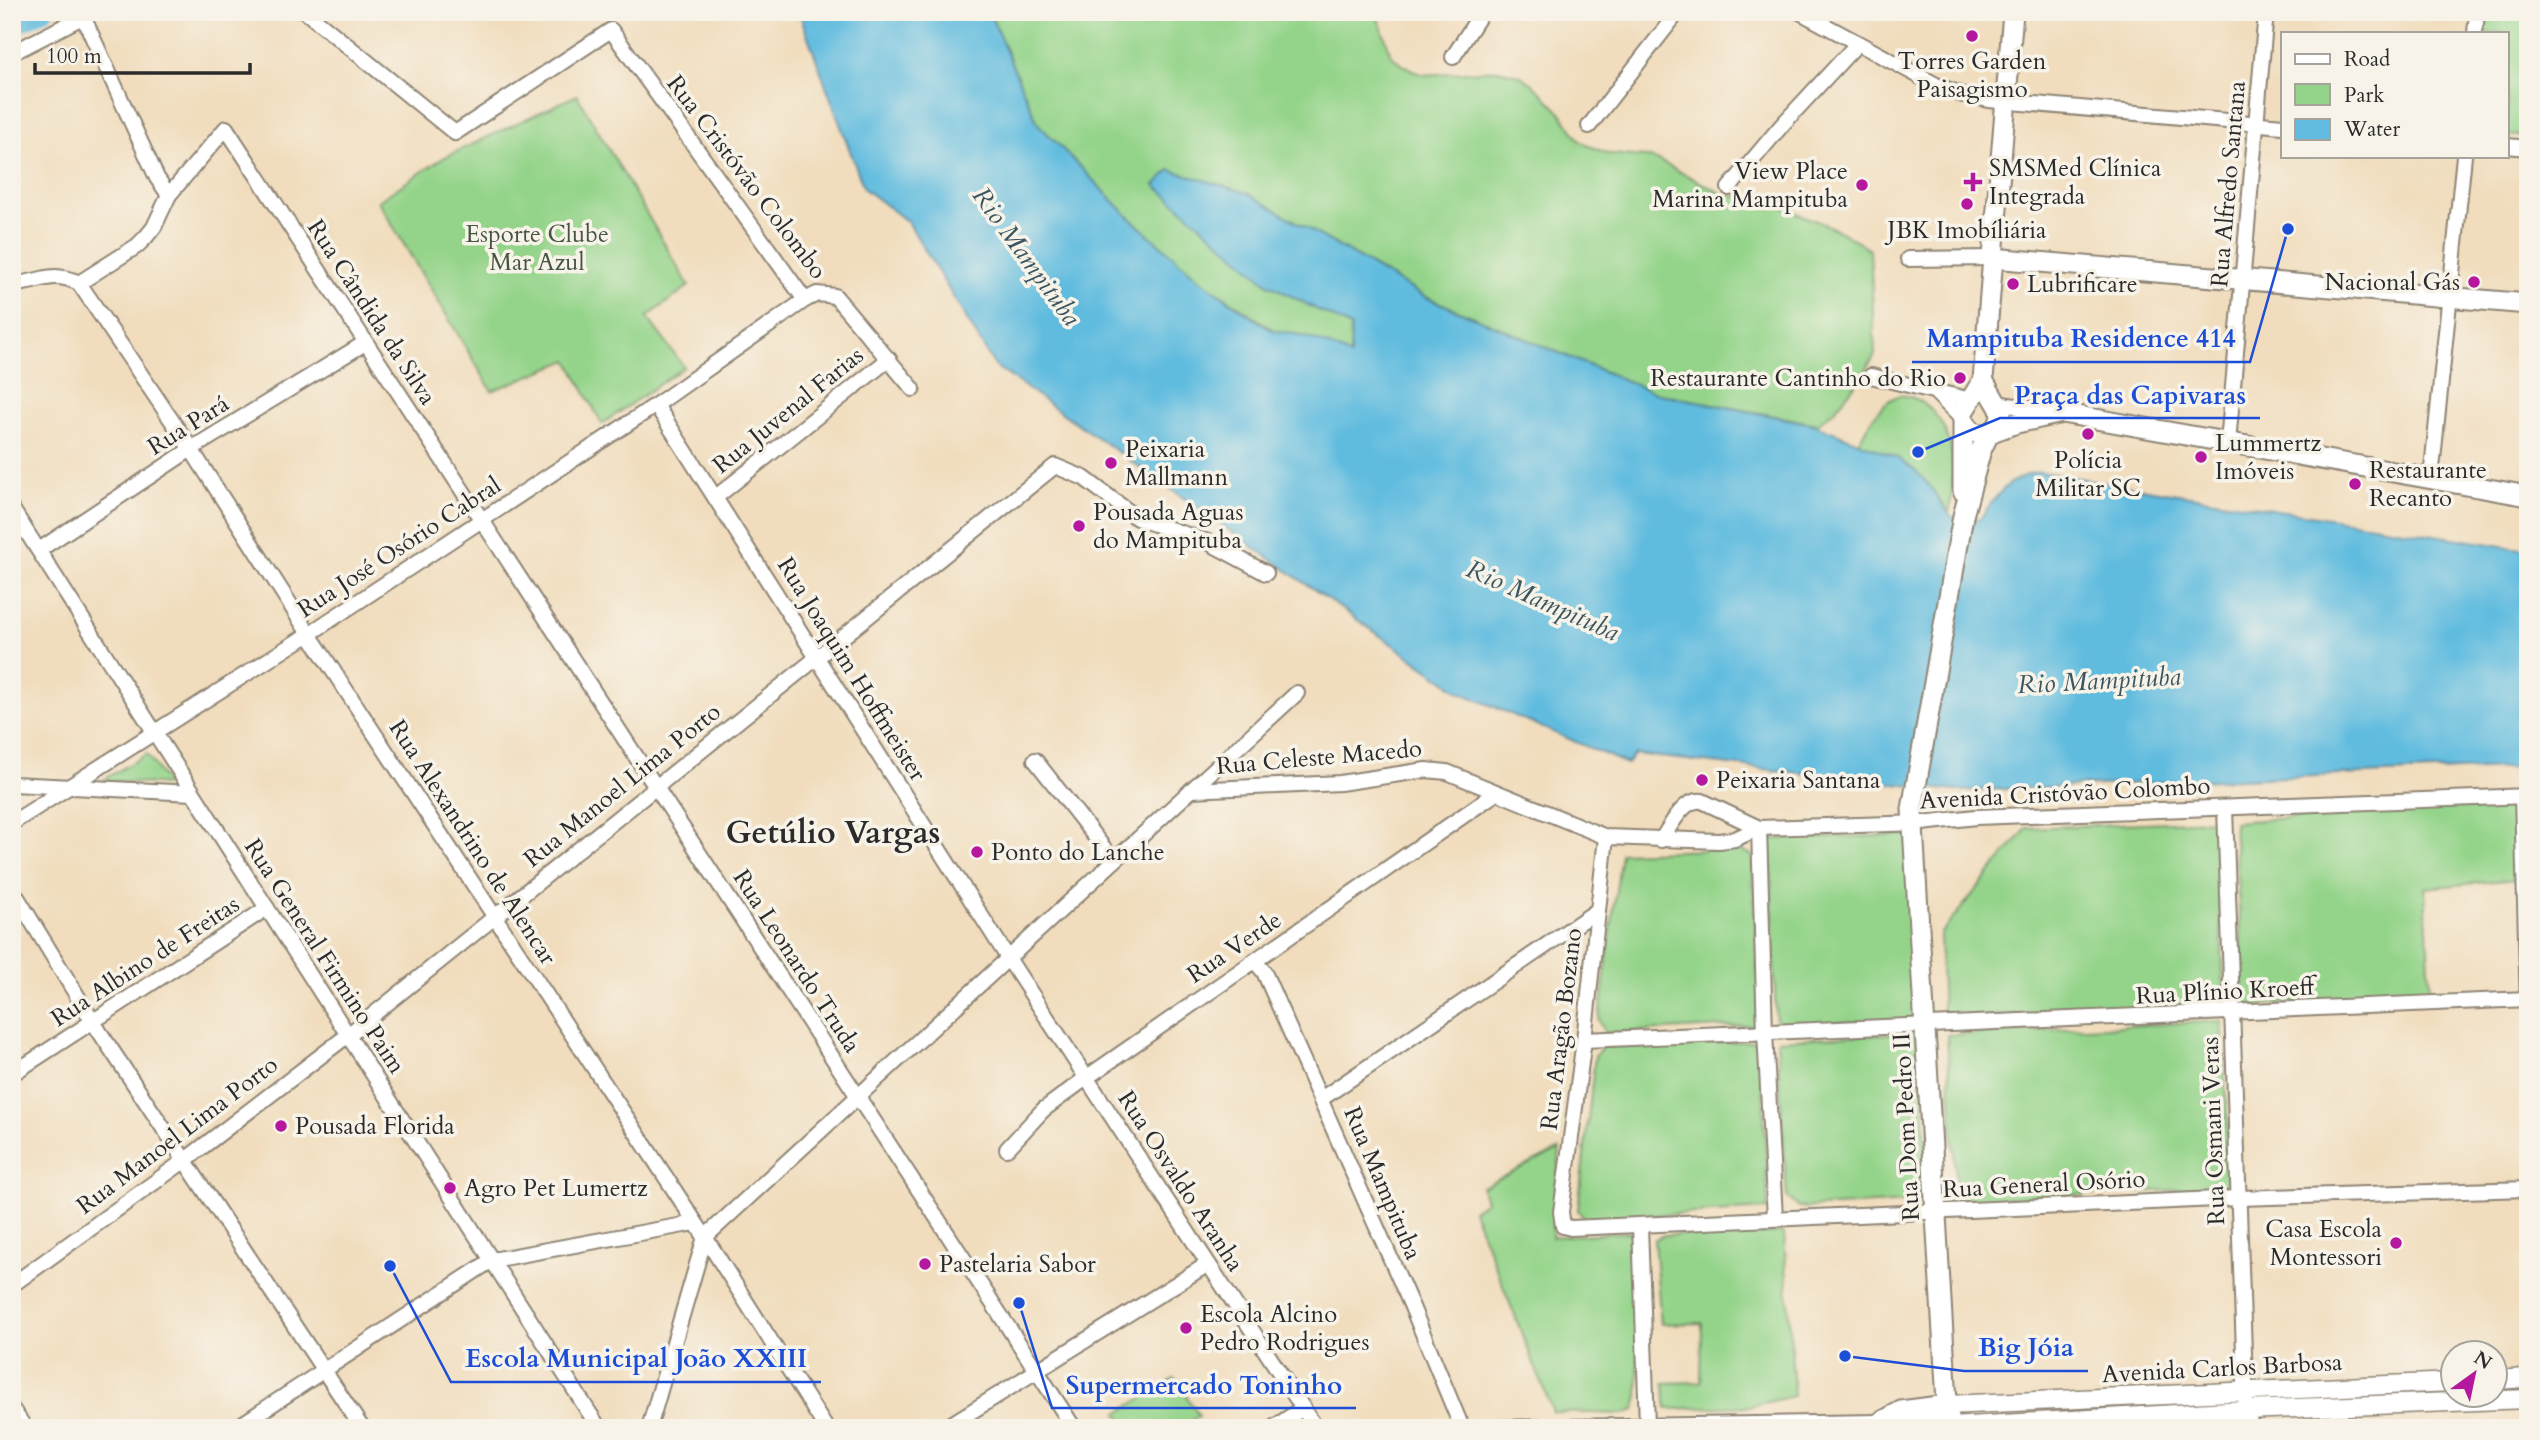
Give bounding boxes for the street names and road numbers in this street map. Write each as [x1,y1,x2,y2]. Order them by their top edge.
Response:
street label: Rua Cristóvão Colombo [659,68,834,286]
street label: Rua Alfredo Santana [2203,79,2254,289]
street label: Rua Cândida da Silva [299,213,444,412]
street label: Rua Juvenal Farias [706,339,871,482]
street label: Rua Pará [141,387,236,463]
street label: Rua José Osório Cabral [291,469,507,626]
street label: Rua Joaquim Hoffmeister [769,551,934,788]
street label: Rua Manoel Lima Porto [517,696,728,875]
street label: Rua Alexandrino de Alencar [381,713,564,971]
street label: Rua Celeste Macedo [1215,732,1423,783]
street label: Avenida Cristóvão Colombo [1919,769,2211,818]
street label: Rua General Firmino Paim [236,833,413,1081]
street label: Rua Leonardo Truda [725,863,869,1060]
street label: Rua Albino de Freitas [45,888,246,1035]
street label: Rua Verde [1180,904,1288,991]
street label: Rua Aragão Bozano [1533,926,1590,1132]
street label: Rua Plínio Kroeff [2135,970,2319,1013]
street label: Rua Dom Pedro II [1885,1032,1928,1222]
street label: Rua Osmani Veras [2194,1036,2233,1226]
street label: Rua Manoel Lima Porto [70,1049,285,1222]
street label: Rua Osvaldo Aranha [1110,1084,1252,1279]
street label: Rua Mampituba [1335,1102,1430,1265]
street label: Rua General Osório [1942,1163,2146,1206]
street label: Avenida Carlos Barbosa [2101,1346,2344,1391]

